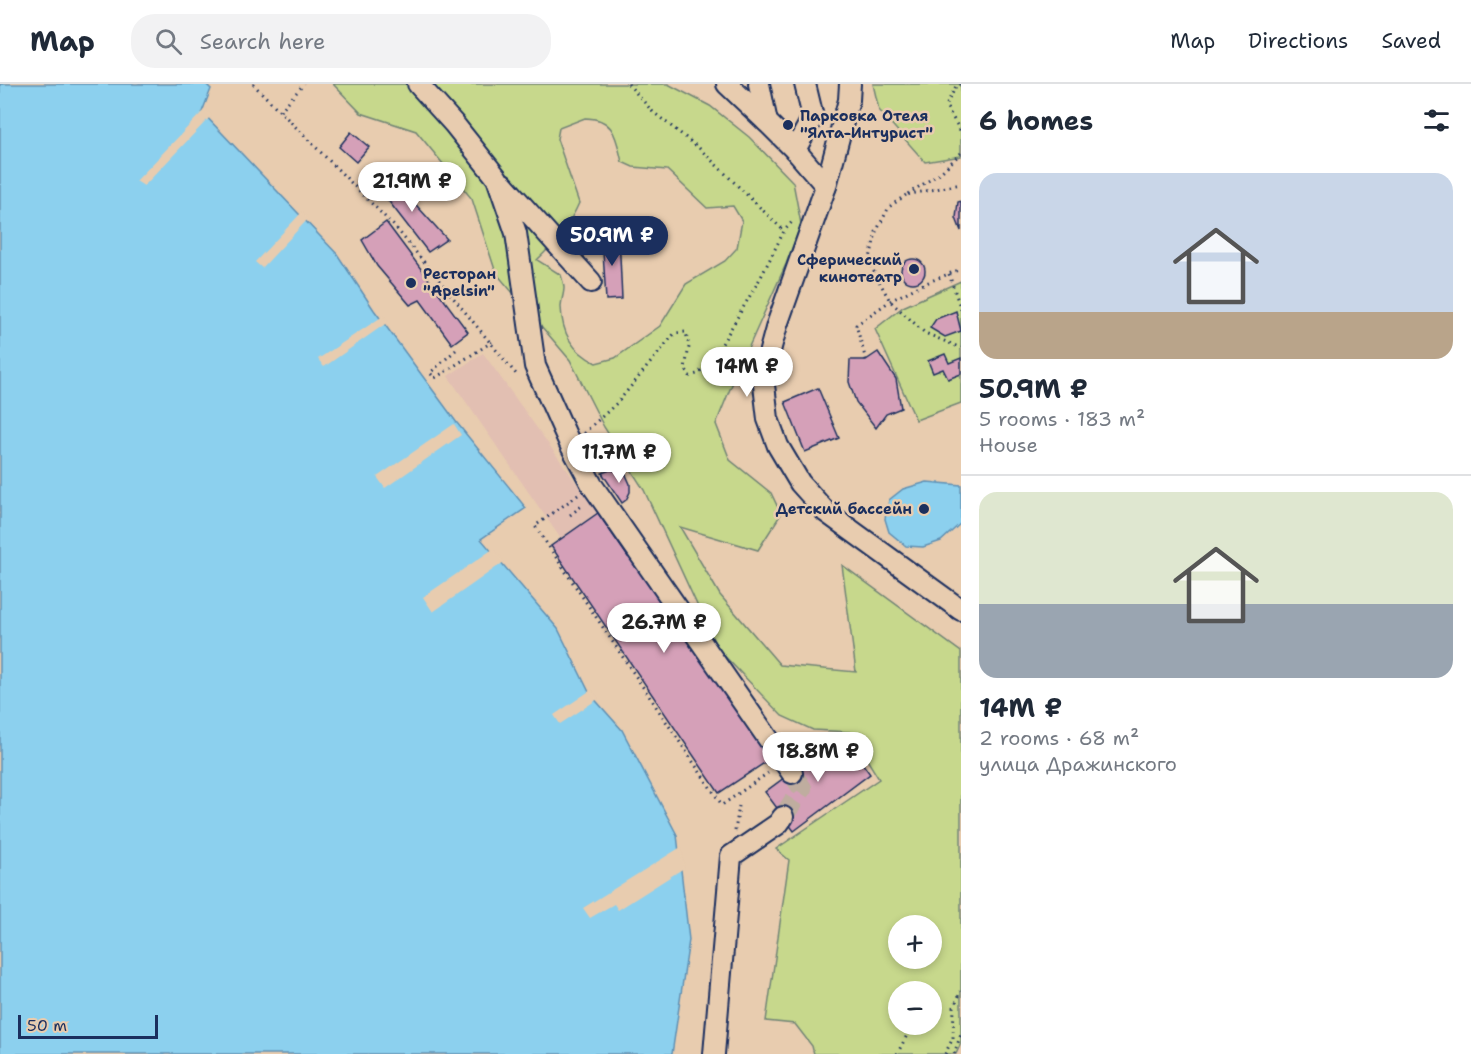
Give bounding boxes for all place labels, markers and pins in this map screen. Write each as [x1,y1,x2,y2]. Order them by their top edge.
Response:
place label: Парковка Отеля "Ялта-Интурист" [800,106,933,143]
marker: Парковка Отеля "Ялта-Интурист" [781,118,795,132]
pin: 21.9M ₽ [357,162,467,213]
pin: 50.9M ₽ [557,216,667,267]
place label: Сферический кинотеатр [797,250,903,287]
marker: Сферический кинотеатр [907,262,921,276]
place label: Ресторан "Apelsin" [423,264,496,301]
marker: Ресторан "Apelsin" [404,276,418,290]
pin: 14M ₽ [705,347,789,398]
pin: 11.7M ₽ [564,433,674,484]
place label: Детский бассейн [776,499,912,519]
marker: Детский бассейн [917,502,931,516]
pin: 26.7M ₽ [609,603,719,654]
pin: 18.8M ₽ [763,732,873,783]

